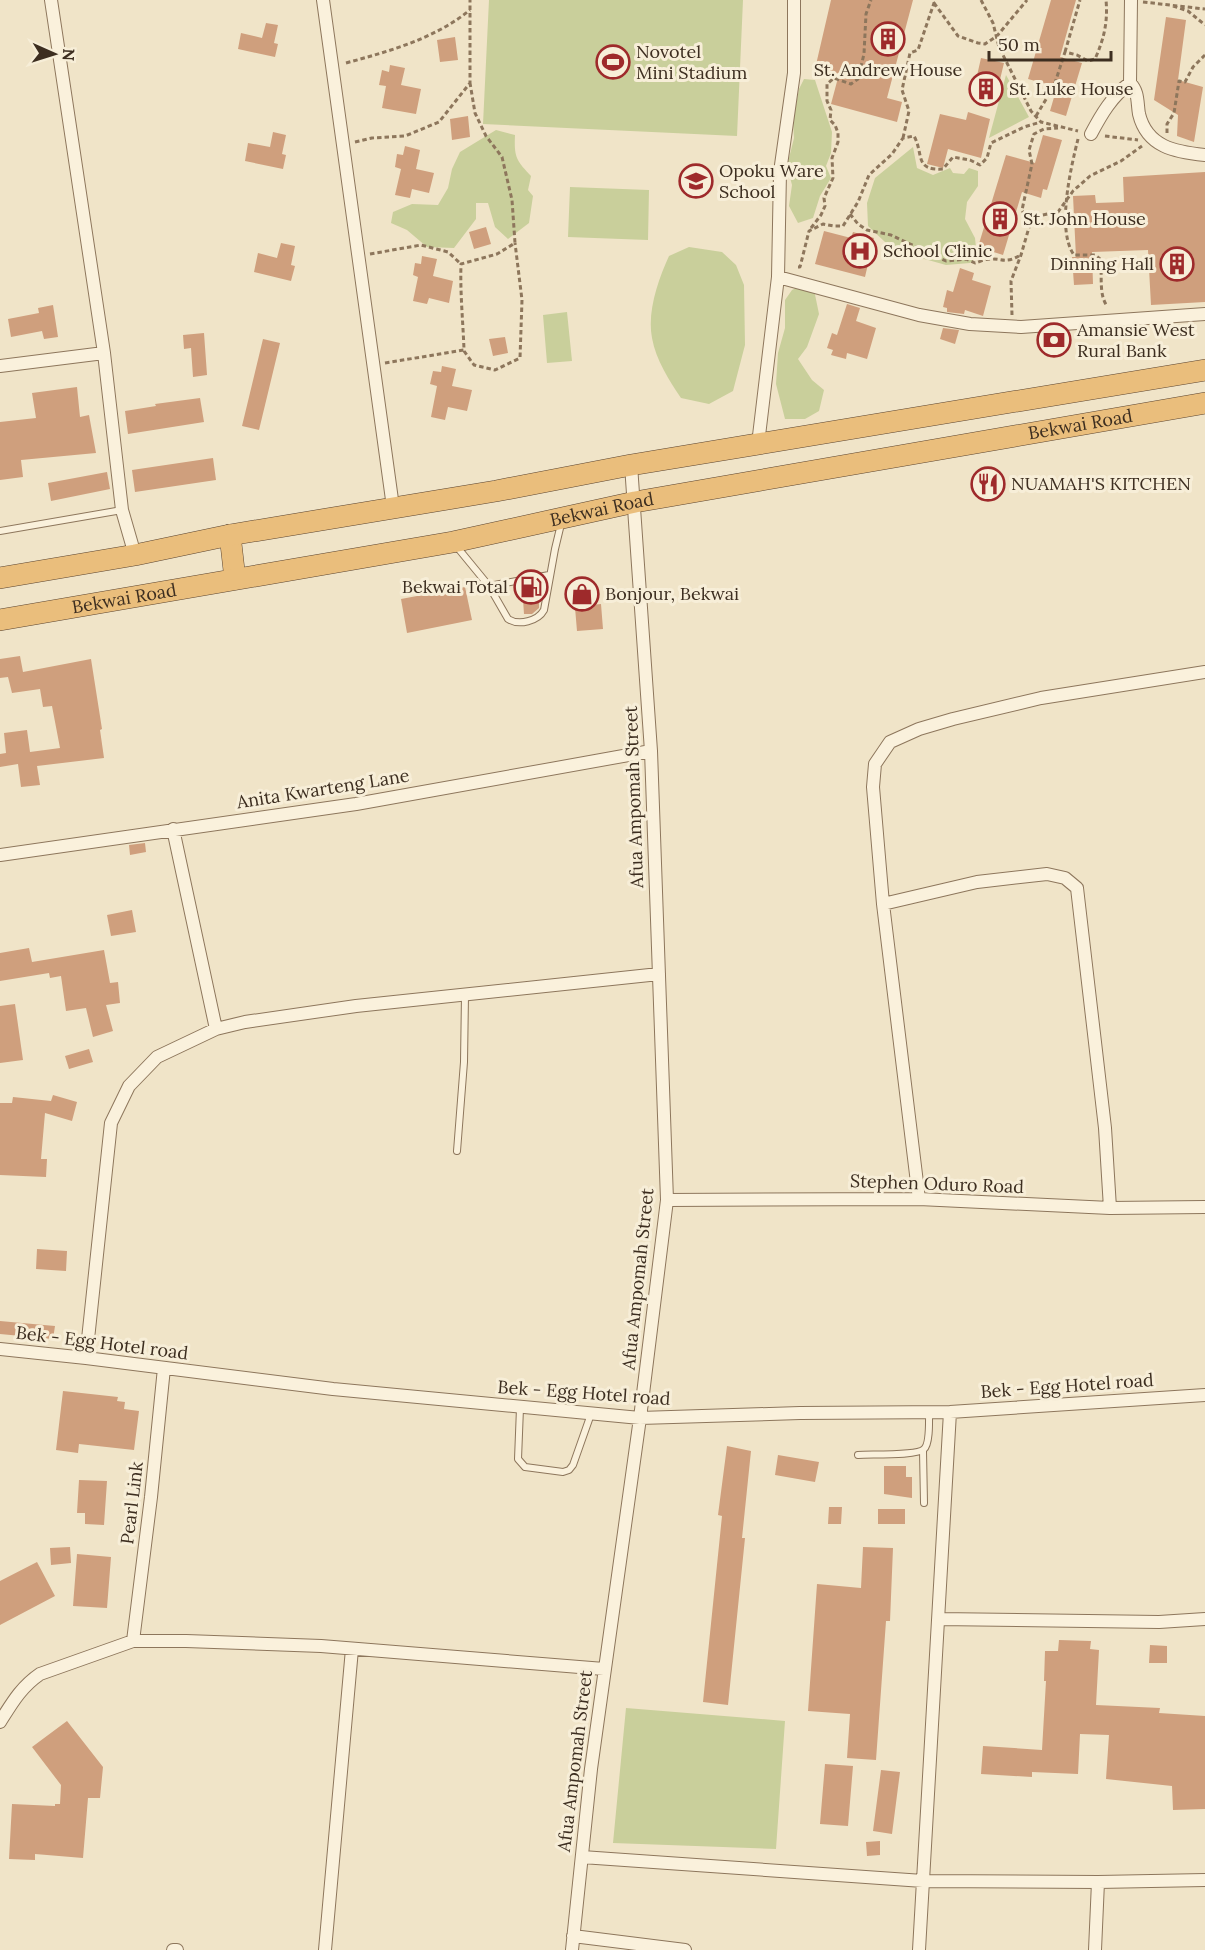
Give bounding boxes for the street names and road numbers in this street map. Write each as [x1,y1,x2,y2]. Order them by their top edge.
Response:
street label: Bekwai Road [1026,404,1135,445]
street label: Bekwai Road [548,487,656,531]
street label: Bekwai Road [70,578,178,618]
street label: Afua Ampomah Street [619,705,648,890]
street label: Anita Kwarteng Lane [234,763,411,814]
street label: Stephen Oduro Road [850,1169,1025,1198]
street label: Afua Ampomah Street [616,1187,658,1372]
street label: Bek - Egg Hotel road [15,1321,190,1365]
street label: Bek - Egg Hotel road [980,1368,1154,1403]
street label: Bek - Egg Hotel road [497,1375,672,1410]
street label: Pearl Link [115,1460,148,1546]
street label: Afua Ampomah Street [552,1669,597,1854]

